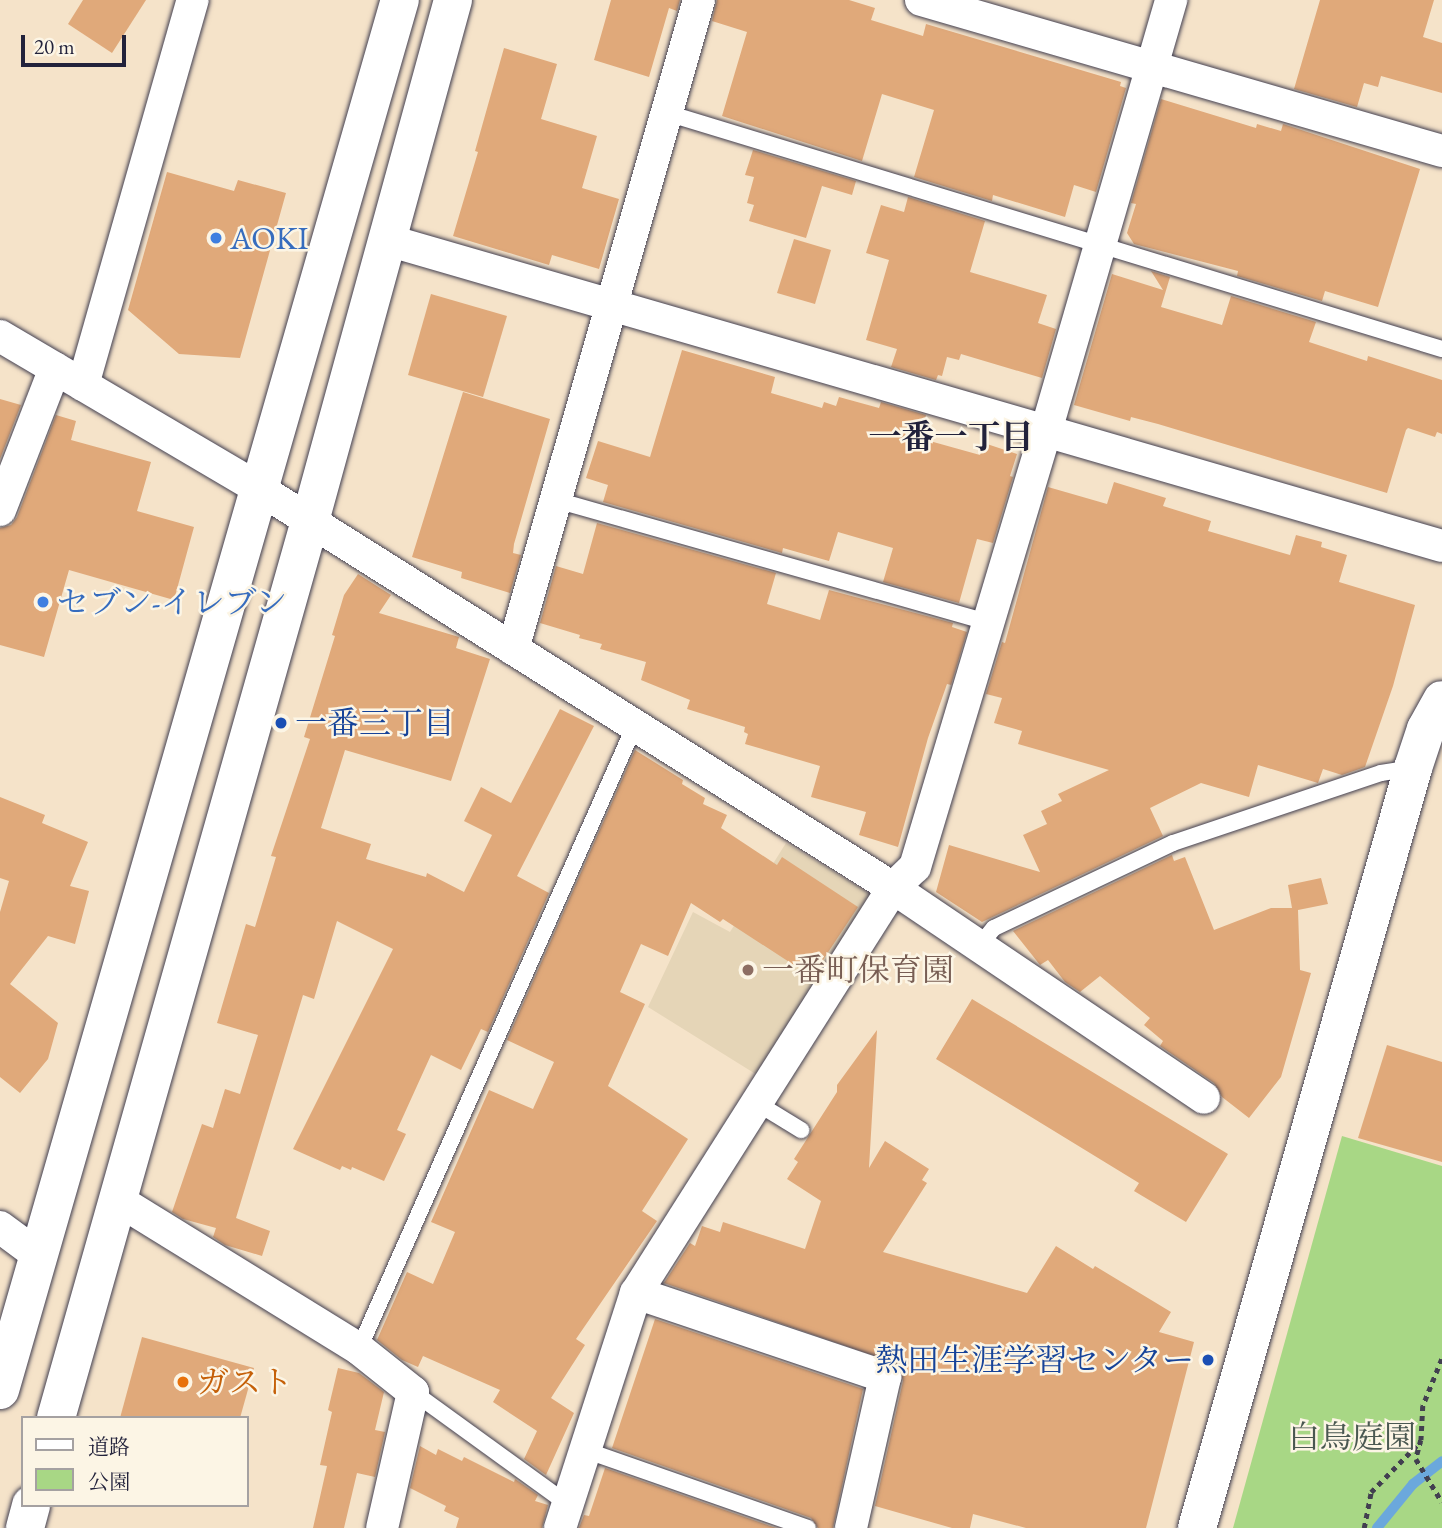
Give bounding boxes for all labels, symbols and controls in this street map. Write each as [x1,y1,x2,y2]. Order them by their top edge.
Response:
scale bar [24,21,130,65]
text: 20 m [34,33,75,60]
place label: AOKI [230,219,308,257]
marker: AOKI [208,230,224,246]
district label: 一番一丁目 [869,417,1033,457]
place label: セブン-イレブン [57,583,290,621]
marker: セブン-イレブン [35,594,51,610]
place label: 一番三丁目 [295,704,455,742]
marker: 一番三丁目 [273,715,289,731]
place label: 一番町保育園 [762,951,954,989]
marker: 一番町保育園 [740,962,756,978]
place label: 熱田生涯学習センター [874,1341,1194,1379]
marker: 熱田生涯学習センター [1200,1352,1216,1368]
place label: ガスト [197,1363,293,1401]
marker: ガスト [175,1374,191,1390]
legend [21,1416,248,1507]
park label: 白鳥庭園 [1288,1418,1416,1456]
text: 道路 [88,1433,130,1460]
text: 公園 [88,1468,130,1495]

